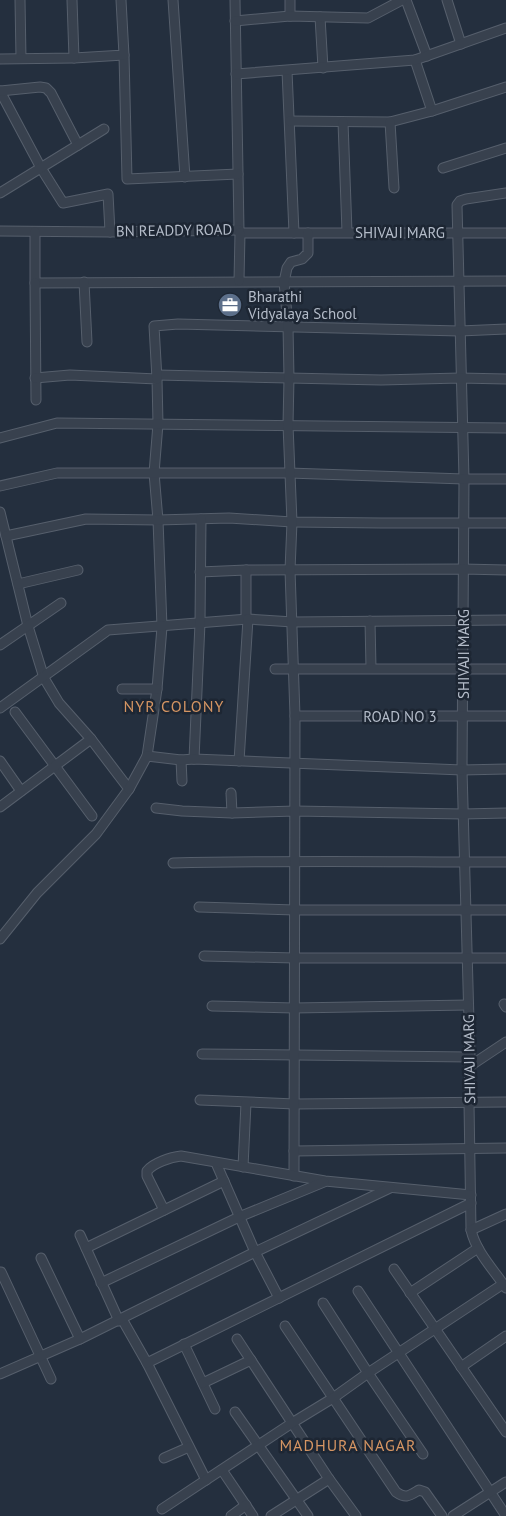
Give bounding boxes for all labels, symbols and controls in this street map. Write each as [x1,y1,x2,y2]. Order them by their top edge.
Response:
street label: BN READDY ROAD [116,219,232,241]
street label: SHIVAJI MARG [355,223,445,242]
place label: Bharathi Vidyalaya School [247,287,357,323]
office icon: Bharathi Vidyalaya School [217,292,243,318]
street label: SHIVAJI MARG [454,609,473,699]
district label: NYR COLONY [123,696,225,716]
street label: ROAD NO 3 [363,707,437,726]
street label: SHIVAJI MARG [459,1014,479,1104]
district label: MADHURA NAGAR [279,1435,417,1455]

